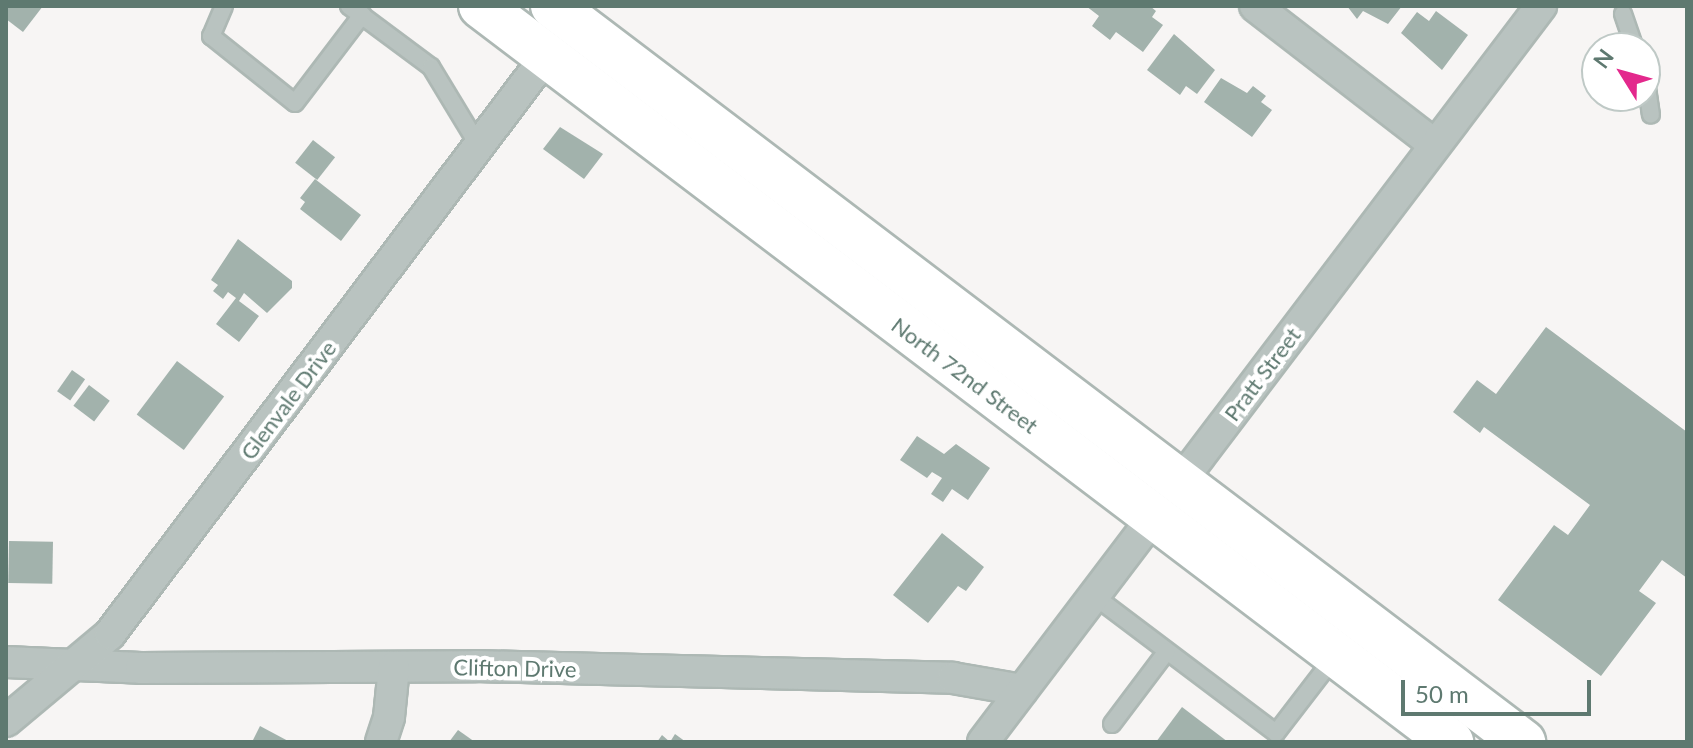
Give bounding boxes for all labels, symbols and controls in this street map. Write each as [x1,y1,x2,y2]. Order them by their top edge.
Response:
north arrow [1581,32,1661,112]
text: N [1587,44,1619,73]
street label: North 72nd Street [887,311,1043,439]
street label: Pratt Street [1218,322,1306,426]
street label: Glenvale Drive [235,335,341,465]
street label: Clifton Drive [453,654,577,682]
scale bar [1405,664,1595,714]
text: 50 m [1415,679,1469,708]

